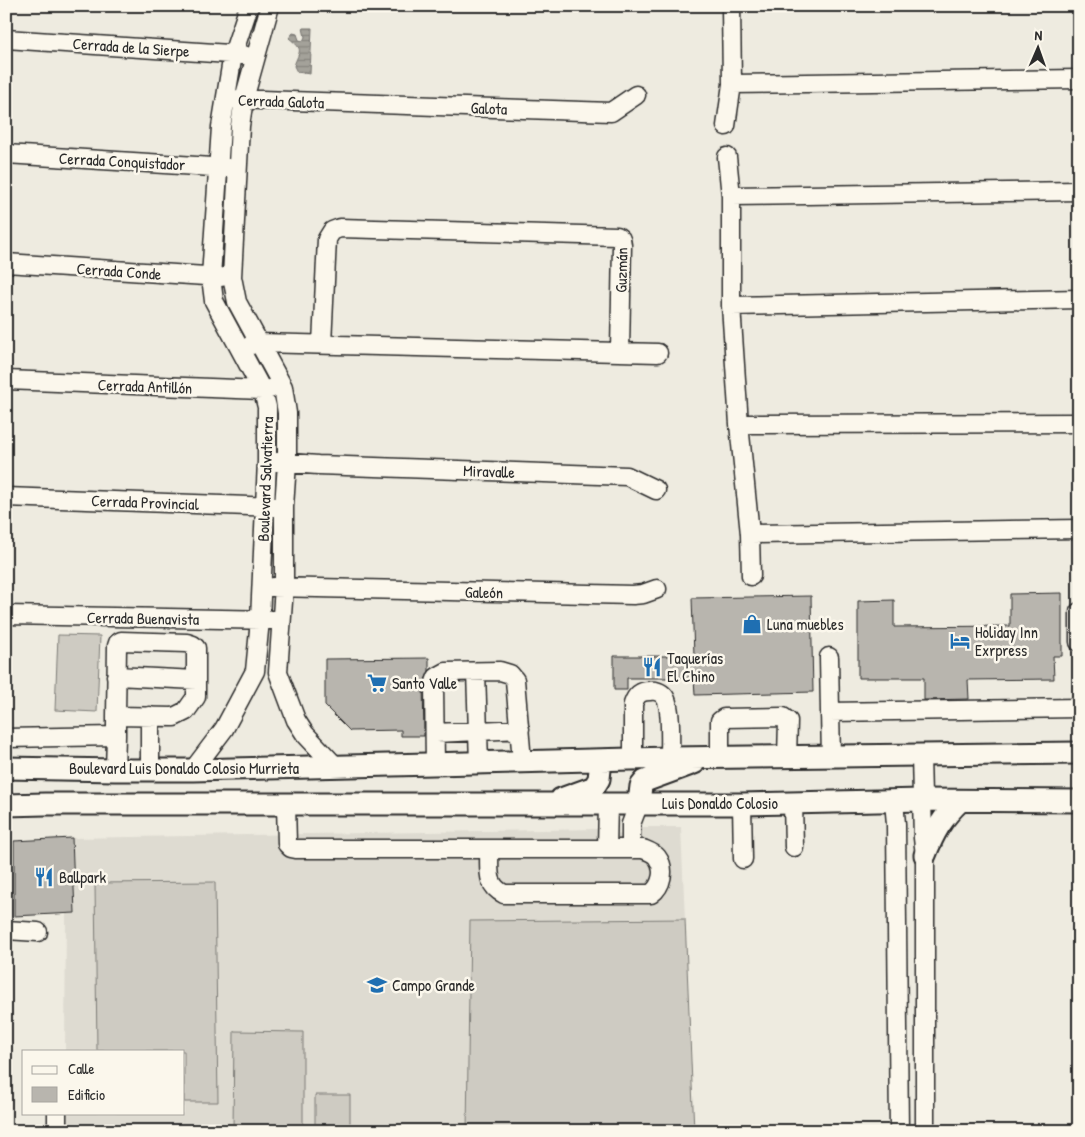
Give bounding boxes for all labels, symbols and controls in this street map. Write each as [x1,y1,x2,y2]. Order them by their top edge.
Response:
north arrow [1012,22,1062,72]
text: N [1034,25,1043,44]
street label: Cerrada de la Sierpe [72,32,191,62]
street label: Cerrada Galota [237,88,325,114]
street label: Galota [470,96,508,120]
street label: Cerrada Conquistador [58,147,186,175]
street label: Guzmán [610,247,632,293]
street label: Cerrada Conde [76,257,163,285]
street label: Cerrada Antillón [97,373,193,399]
street label: Boulevard Salvatierra [252,416,278,542]
street label: Miravalle [463,459,516,483]
street label: Cerrada Provincial [91,489,200,515]
street label: Galeón [465,581,503,603]
street label: Cerrada Buenavista [87,606,199,630]
shop icon: Luna muebles [741,613,763,635]
place label: Luna muebles [767,613,844,635]
place label: Holiday Inn Exrpress [975,621,1038,661]
hotel icon: Holiday Inn Exrpress [949,630,971,652]
place label: Taquerías El Chino [667,647,723,687]
restaurant icon: Taquerías El Chino [641,656,663,678]
supermarket icon: Santo Valle [366,672,388,694]
place label: Santo Valle [392,672,458,694]
street label: Boulevard Luis Donaldo Colosio Murrieta [69,757,299,779]
street label: Luis Donaldo Colosio [662,792,779,814]
restaurant icon: Ballpark [33,866,55,888]
place label: Ballpark [59,866,107,888]
school or university icon: Campo Grande [366,974,388,996]
place label: Campo Grande [392,974,475,996]
legend [22,1050,185,1114]
text: Calle [68,1058,95,1079]
text: Edificio [68,1084,105,1105]

